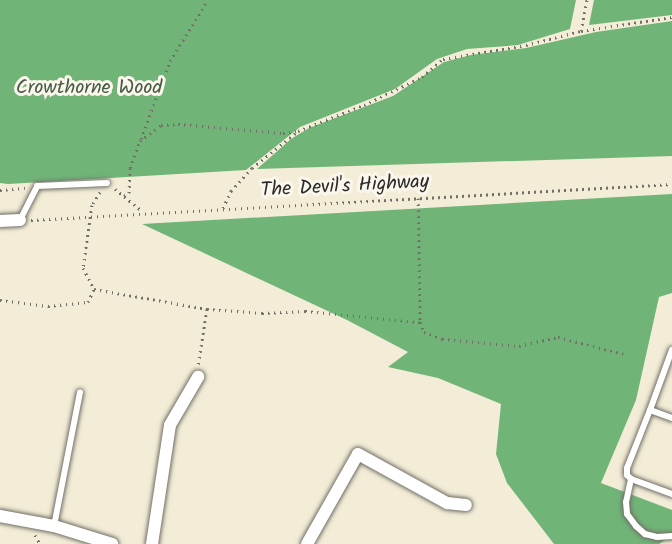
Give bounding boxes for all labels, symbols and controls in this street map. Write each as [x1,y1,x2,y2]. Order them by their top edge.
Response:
park label: Crowthorne Wood [16,76,162,100]
street label: The Devil's Highway [260,171,430,203]

